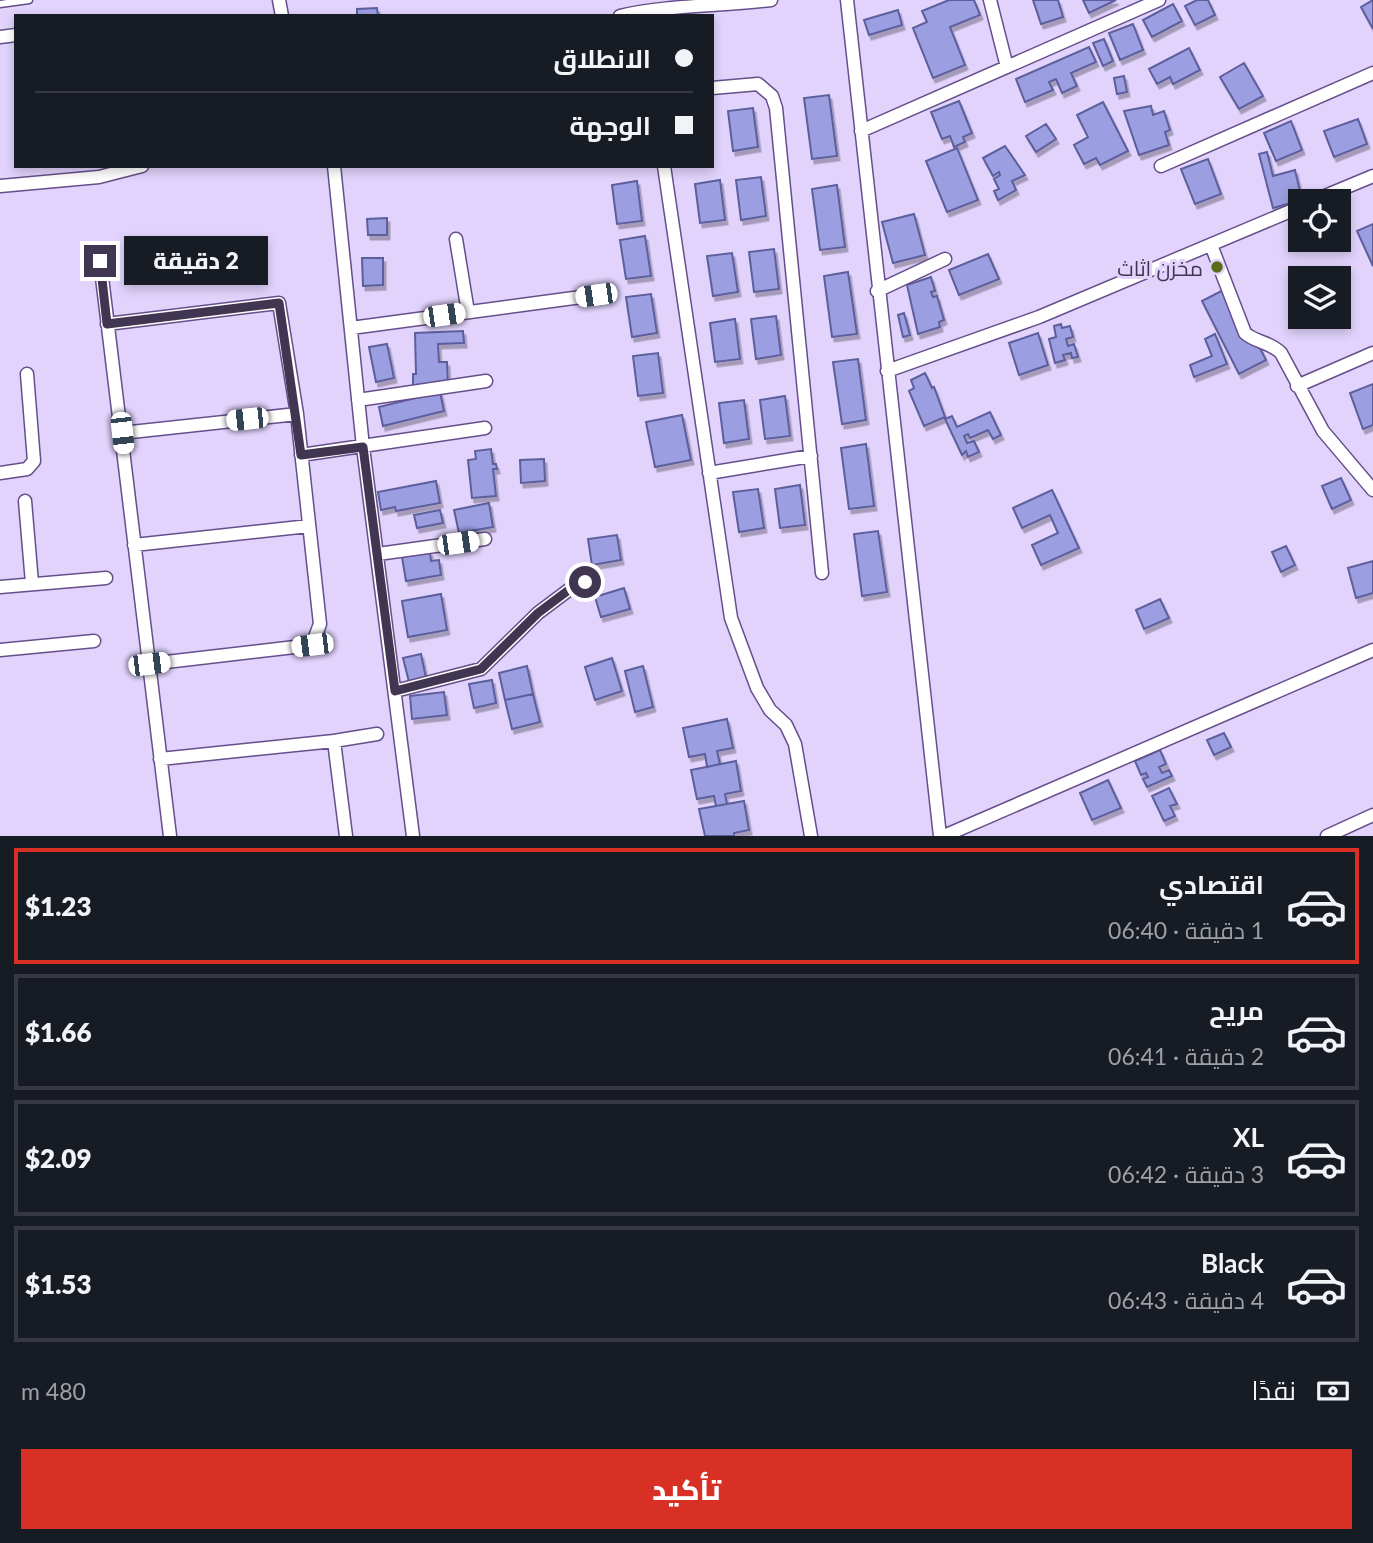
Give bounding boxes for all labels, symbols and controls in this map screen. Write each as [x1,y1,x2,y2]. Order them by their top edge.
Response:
text: الانطلاق [553,42,651,74]
text: الوجهة [570,109,651,141]
map controls [1288,189,1351,329]
button: locate [1288,189,1351,252]
callout: 2 دقيقة [124,236,268,286]
route end [84,245,116,277]
text: 2 دقيقة [153,246,239,274]
place label: مخزن اثاث [1117,255,1203,282]
marker: مخزن اثاث [1209,259,1225,275]
button: layers [1288,266,1351,329]
car [574,282,619,308]
car [422,302,467,328]
car [226,406,269,432]
car [110,411,135,455]
car [436,530,481,556]
route start [569,566,601,598]
car [290,632,335,658]
car [127,651,172,677]
text: اقتصادي [1159,868,1264,900]
icon: car [1285,875,1348,938]
text: $1.23 [25,890,92,922]
text: 1 دقيقة · 06:40 [1108,916,1264,944]
text: مريح [1209,994,1264,1026]
icon: car [1285,1001,1348,1064]
text: $1.66 [25,1016,92,1048]
text: 2 دقيقة · 06:41 [1108,1042,1264,1070]
text: XL [1233,1121,1264,1153]
icon: car [1285,1127,1348,1190]
text: $2.09 [25,1142,92,1174]
text: 3 دقيقة · 06:42 [1108,1160,1264,1188]
text: Black [1201,1247,1264,1279]
icon: car [1285,1253,1348,1316]
text: $1.53 [25,1268,92,1300]
text: 4 دقيقة · 06:43 [1108,1286,1264,1314]
icon: cash [1314,1372,1352,1410]
text: نقدًا [1252,1374,1296,1406]
text: 480 m [21,1377,86,1405]
button: تأكيد [21,1449,1352,1529]

